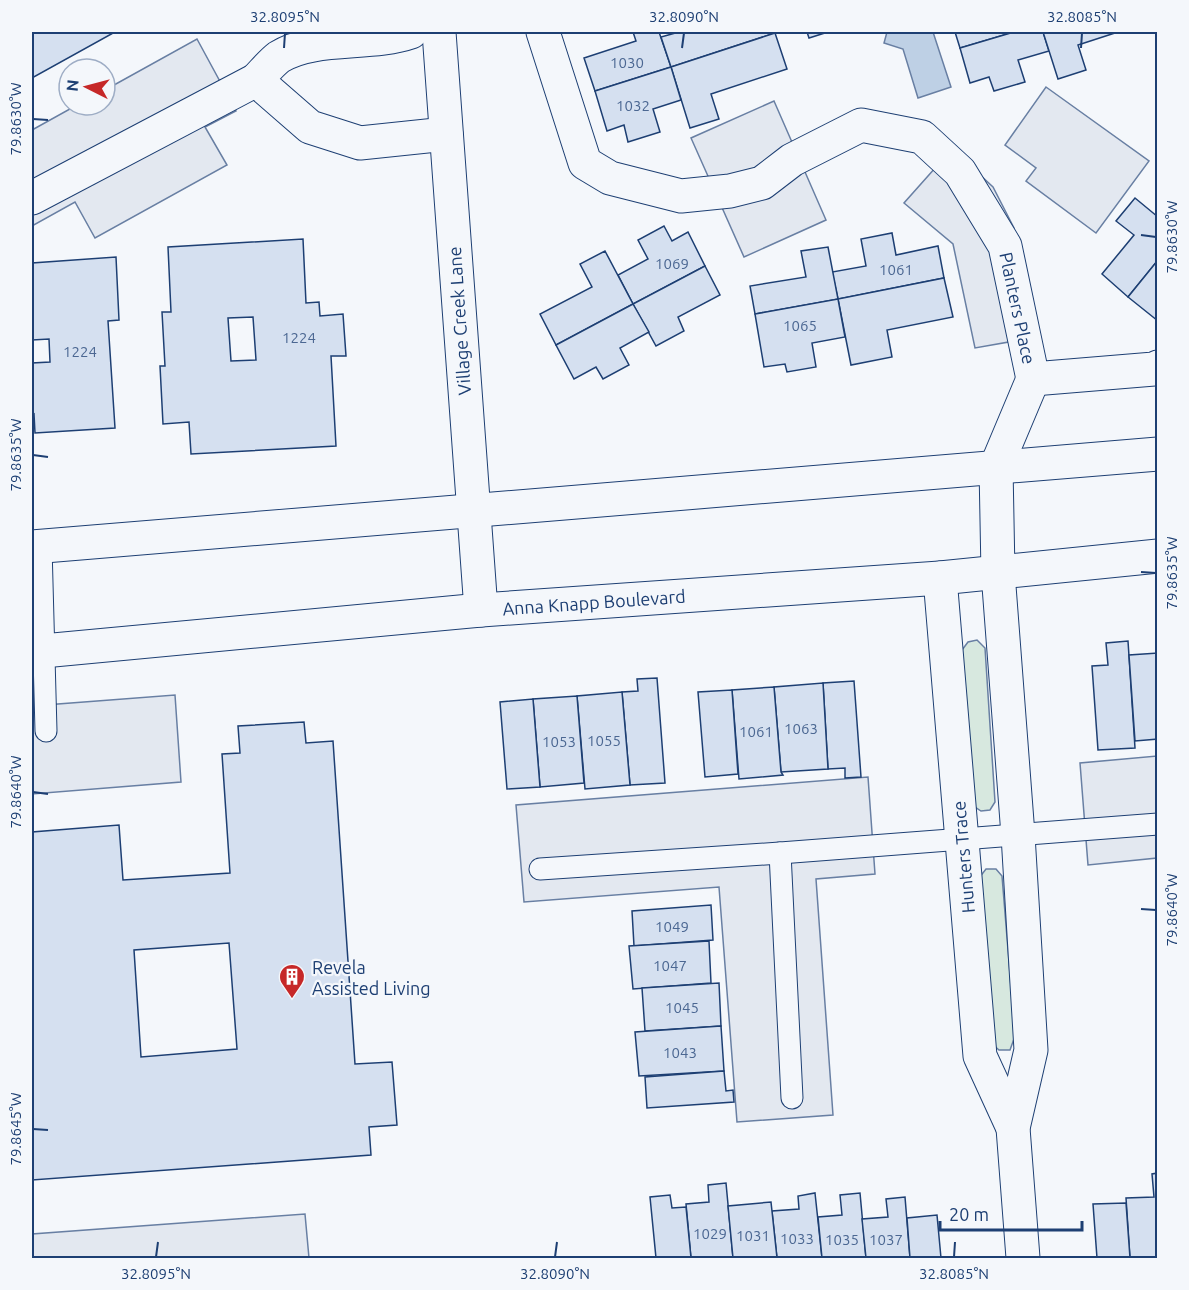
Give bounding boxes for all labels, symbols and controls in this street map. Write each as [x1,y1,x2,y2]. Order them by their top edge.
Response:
text: 32.8095°N [250,8,320,25]
text: 32.8090°N [649,8,719,25]
text: 32.8085°N [1047,8,1117,25]
house number: 1030 [610,54,644,71]
north arrow [57,57,117,117]
text: N [63,79,82,92]
text: 79.8630°W [7,82,24,156]
house number: 1032 [616,97,650,114]
text: 79.8630°W [1163,200,1180,274]
street label: Village Creek Lane [444,246,474,396]
street label: Planters Place [996,250,1040,366]
house number: 1069 [655,255,689,272]
house number: 1061 [879,261,913,278]
house number: 1065 [783,317,817,334]
house number: 1224 [282,329,316,346]
house number: 1224 [63,343,97,360]
text: 79.8635°W [7,418,24,492]
text: 79.8635°W [1163,536,1180,610]
street label: Anna Knapp Boulevard [502,586,686,618]
house number: 1063 [784,720,818,737]
house number: 1061 [739,723,773,740]
house number: 1055 [587,732,621,749]
house number: 1053 [542,733,576,750]
text: 79.8640°W [7,755,24,829]
street label: Hunters Trace [948,800,978,914]
text: 79.8640°W [1163,873,1180,947]
house number: 1049 [655,918,689,935]
place label: Revela Assisted Living [312,957,431,998]
house number: 1047 [653,957,687,974]
building icon: Revela Assisted Living [277,962,307,1000]
house number: 1045 [665,999,699,1016]
house number: 1043 [663,1044,697,1061]
text: 79.8645°W [7,1092,24,1166]
scale bar [940,1194,1082,1232]
text: 20 m [949,1204,989,1224]
house number: 1029 [693,1225,727,1242]
house number: 1031 [736,1227,770,1244]
house number: 1033 [780,1230,814,1247]
house number: 1035 [825,1231,859,1248]
house number: 1037 [869,1231,903,1248]
text: 32.8095°N [121,1265,191,1282]
text: 32.8090°N [520,1265,590,1282]
text: 32.8085°N [919,1265,989,1282]

